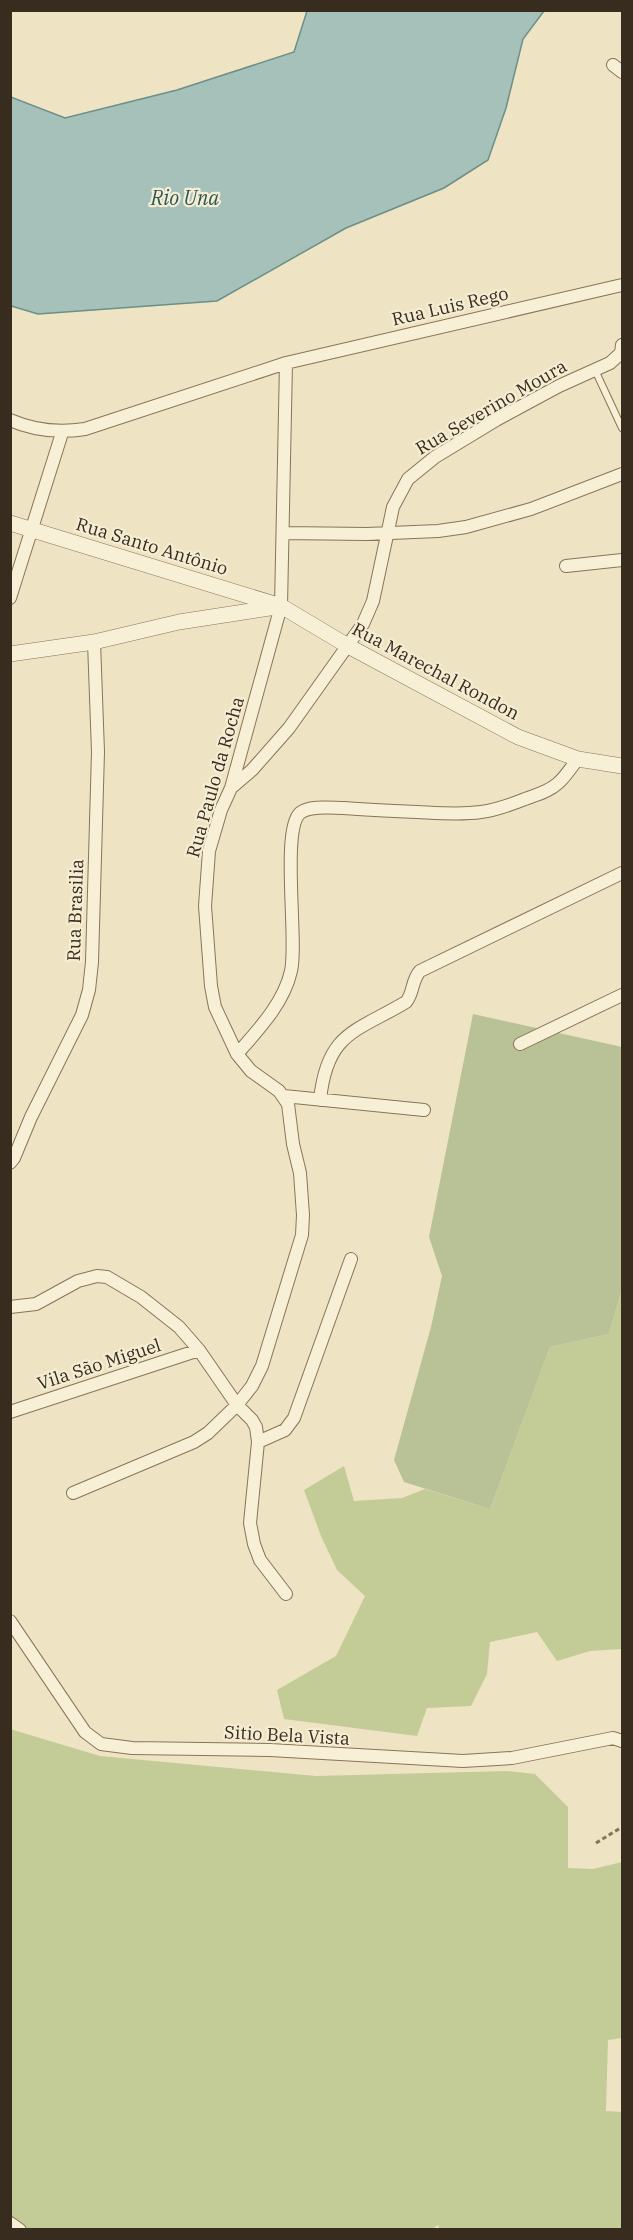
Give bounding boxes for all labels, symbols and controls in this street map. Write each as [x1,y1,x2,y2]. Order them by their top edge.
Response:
water label: Rio Una [150,184,219,211]
street label: Rua Luis Rego [390,281,510,331]
street label: Rua Severino Moura [411,354,571,460]
street label: Rua Santo Antônio [73,512,231,580]
street label: Rua Marechal Rondon [348,617,524,725]
street label: Rua Paulo da Rocha [181,694,249,860]
street label: Rua Brasilia [62,858,88,962]
street label: Vila São Miguel [34,1333,164,1395]
street label: Sitio Bela Vista [224,1720,351,1750]

